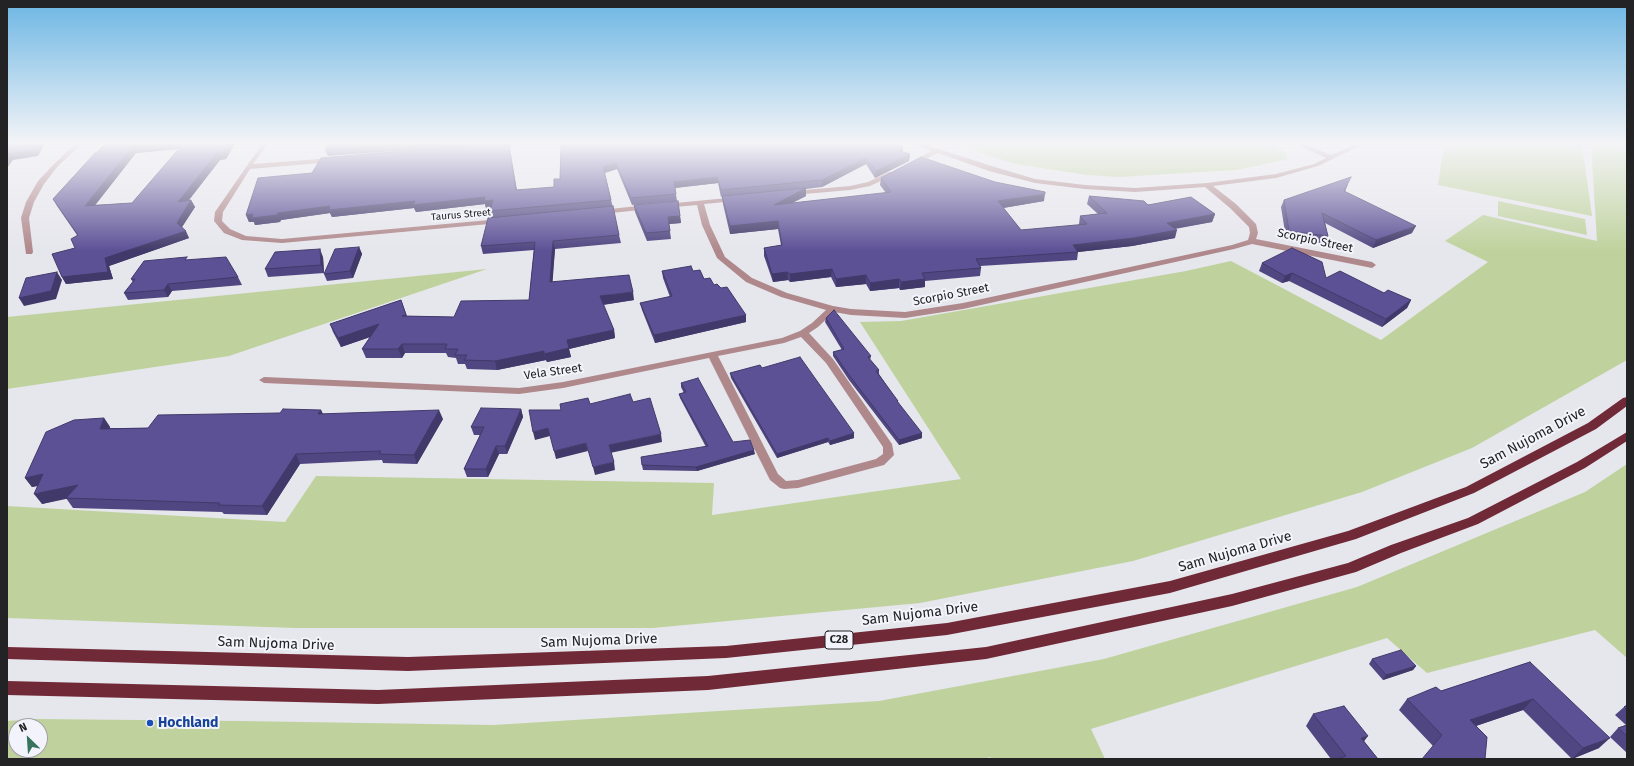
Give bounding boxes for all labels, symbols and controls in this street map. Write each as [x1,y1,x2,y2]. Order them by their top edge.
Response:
street label: Taurus Street [431,206,491,224]
street label: Scorpio Street [1276,226,1354,256]
street label: Scorpio Street [912,281,990,309]
street label: Vela Street [523,361,583,383]
street label: Sam Nujoma Drive [1477,403,1589,473]
street label: Sam Nujoma Drive [1176,528,1294,576]
street label: Sam Nujoma Drive [861,599,979,629]
street label: Sam Nujoma Drive [540,631,658,651]
road number: C28 [825,631,853,649]
street label: Sam Nujoma Drive [217,634,335,654]
place label: Hochland [158,715,219,731]
north arrow [8,718,48,758]
marker: Hochland [145,718,155,728]
text: N [17,720,29,735]

